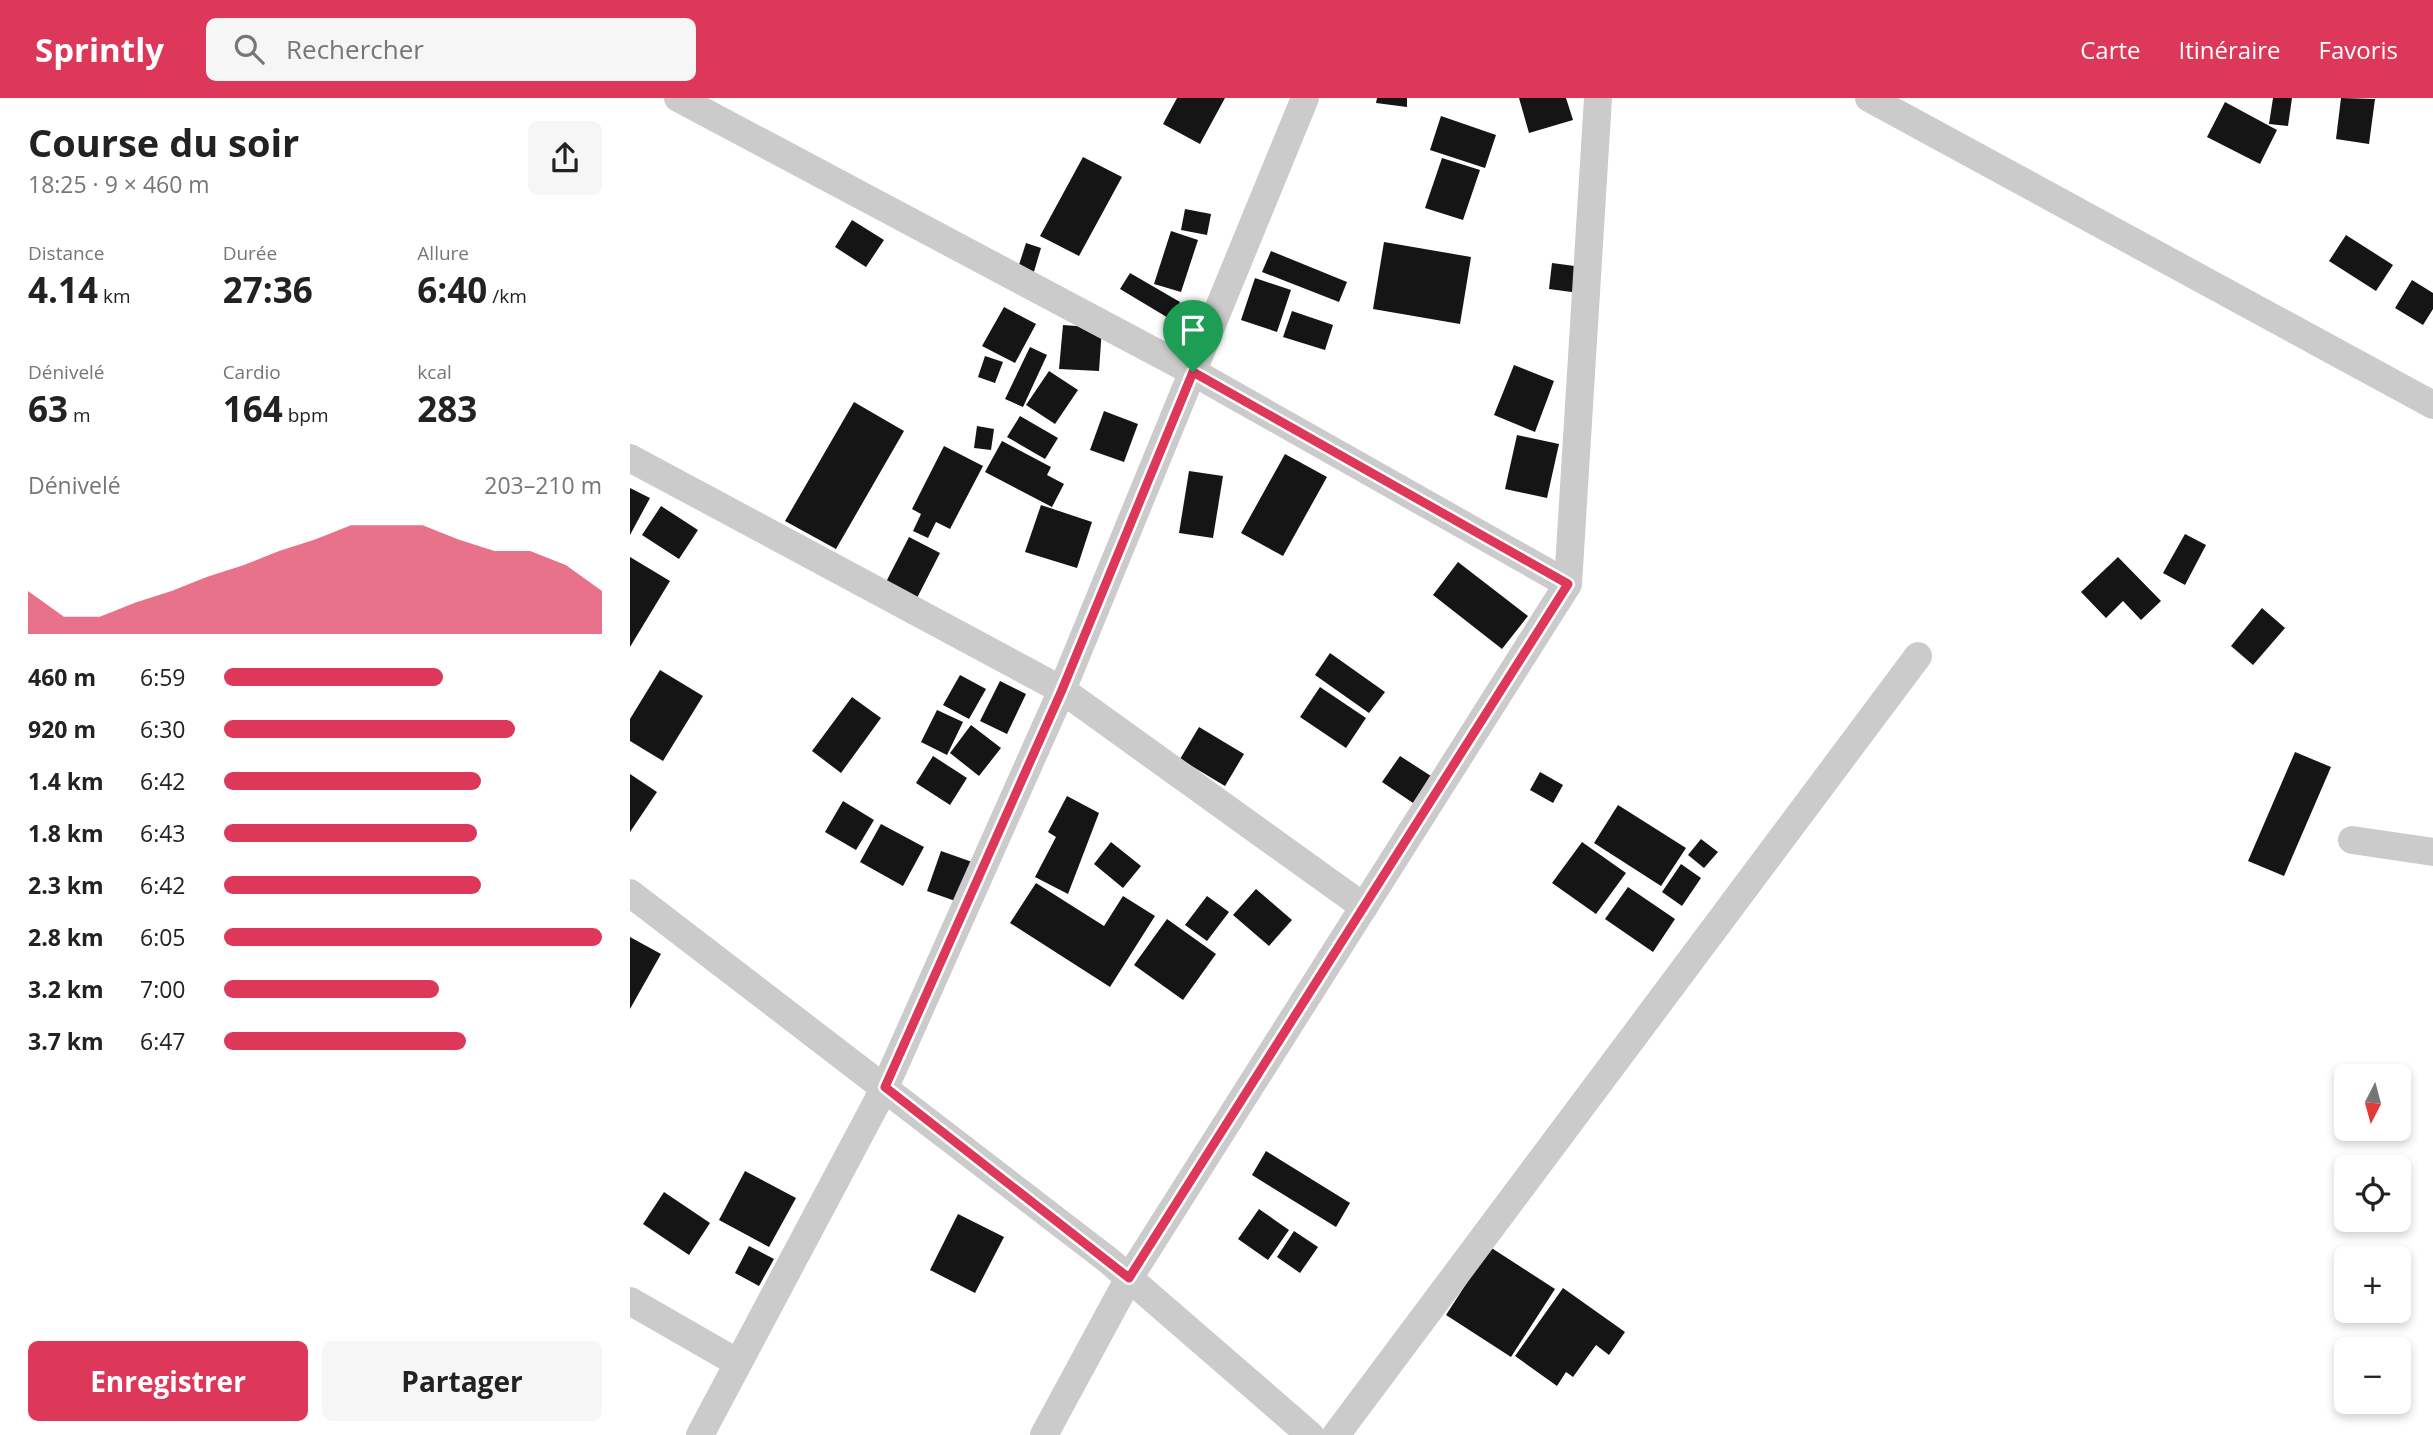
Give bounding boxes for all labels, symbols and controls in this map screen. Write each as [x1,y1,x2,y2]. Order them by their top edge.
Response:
search box [206,18,696,81]
text: Sprintly [35,27,164,72]
icon: search [230,30,268,68]
text: Rechercher [286,31,424,67]
text: Carte [2080,33,2141,66]
text: Itinéraire [2179,33,2281,66]
text: Favoris [2319,33,2398,66]
text: Course du soir [28,116,299,168]
button: share [528,121,602,195]
text: 18:25 · 9 × 460 m [28,168,210,200]
text: Distance [28,240,104,266]
text: Durée [223,240,277,266]
text: Allure [417,240,469,266]
text: 4.14 [28,266,98,313]
text: 27:36 [223,266,313,313]
text: 6:40 [417,266,487,313]
text: km [98,283,131,309]
text: /km [487,283,527,309]
pin [1163,300,1223,372]
icon: arrive [1174,311,1212,349]
text: Dénivelé [28,359,105,385]
text: Cardio [223,359,281,385]
text: kcal [417,359,452,385]
text: 63 [28,385,68,432]
text: 164 [223,385,283,432]
text: 283 [417,385,477,432]
text: m [68,402,91,428]
text: bpm [283,402,328,428]
text: Dénivelé [28,469,121,501]
text: 203–210 m [484,469,602,501]
text: 460 m [28,661,96,693]
text: 6:59 [140,661,186,693]
text: 920 m [28,713,96,745]
text: 6:30 [140,713,186,745]
text: 1.4 km [28,765,104,797]
text: 6:42 [140,765,186,797]
text: 1.8 km [28,817,104,849]
text: 6:43 [140,817,186,849]
text: 2.3 km [28,869,104,901]
text: 6:42 [140,869,186,901]
text: 2.8 km [28,921,104,953]
text: 6:05 [140,921,186,953]
text: 3.2 km [28,973,104,1005]
text: 7:00 [140,973,186,1005]
text: 3.7 km [28,1025,104,1057]
text: 6:47 [140,1025,186,1057]
north arrow [2334,1064,2412,1141]
map controls [2334,1064,2411,1414]
button: locate [2334,1155,2411,1232]
button: + [2334,1246,2411,1323]
button: − [2334,1337,2411,1414]
button: Enregistrer [28,1341,308,1421]
button: Partager [322,1341,602,1421]

